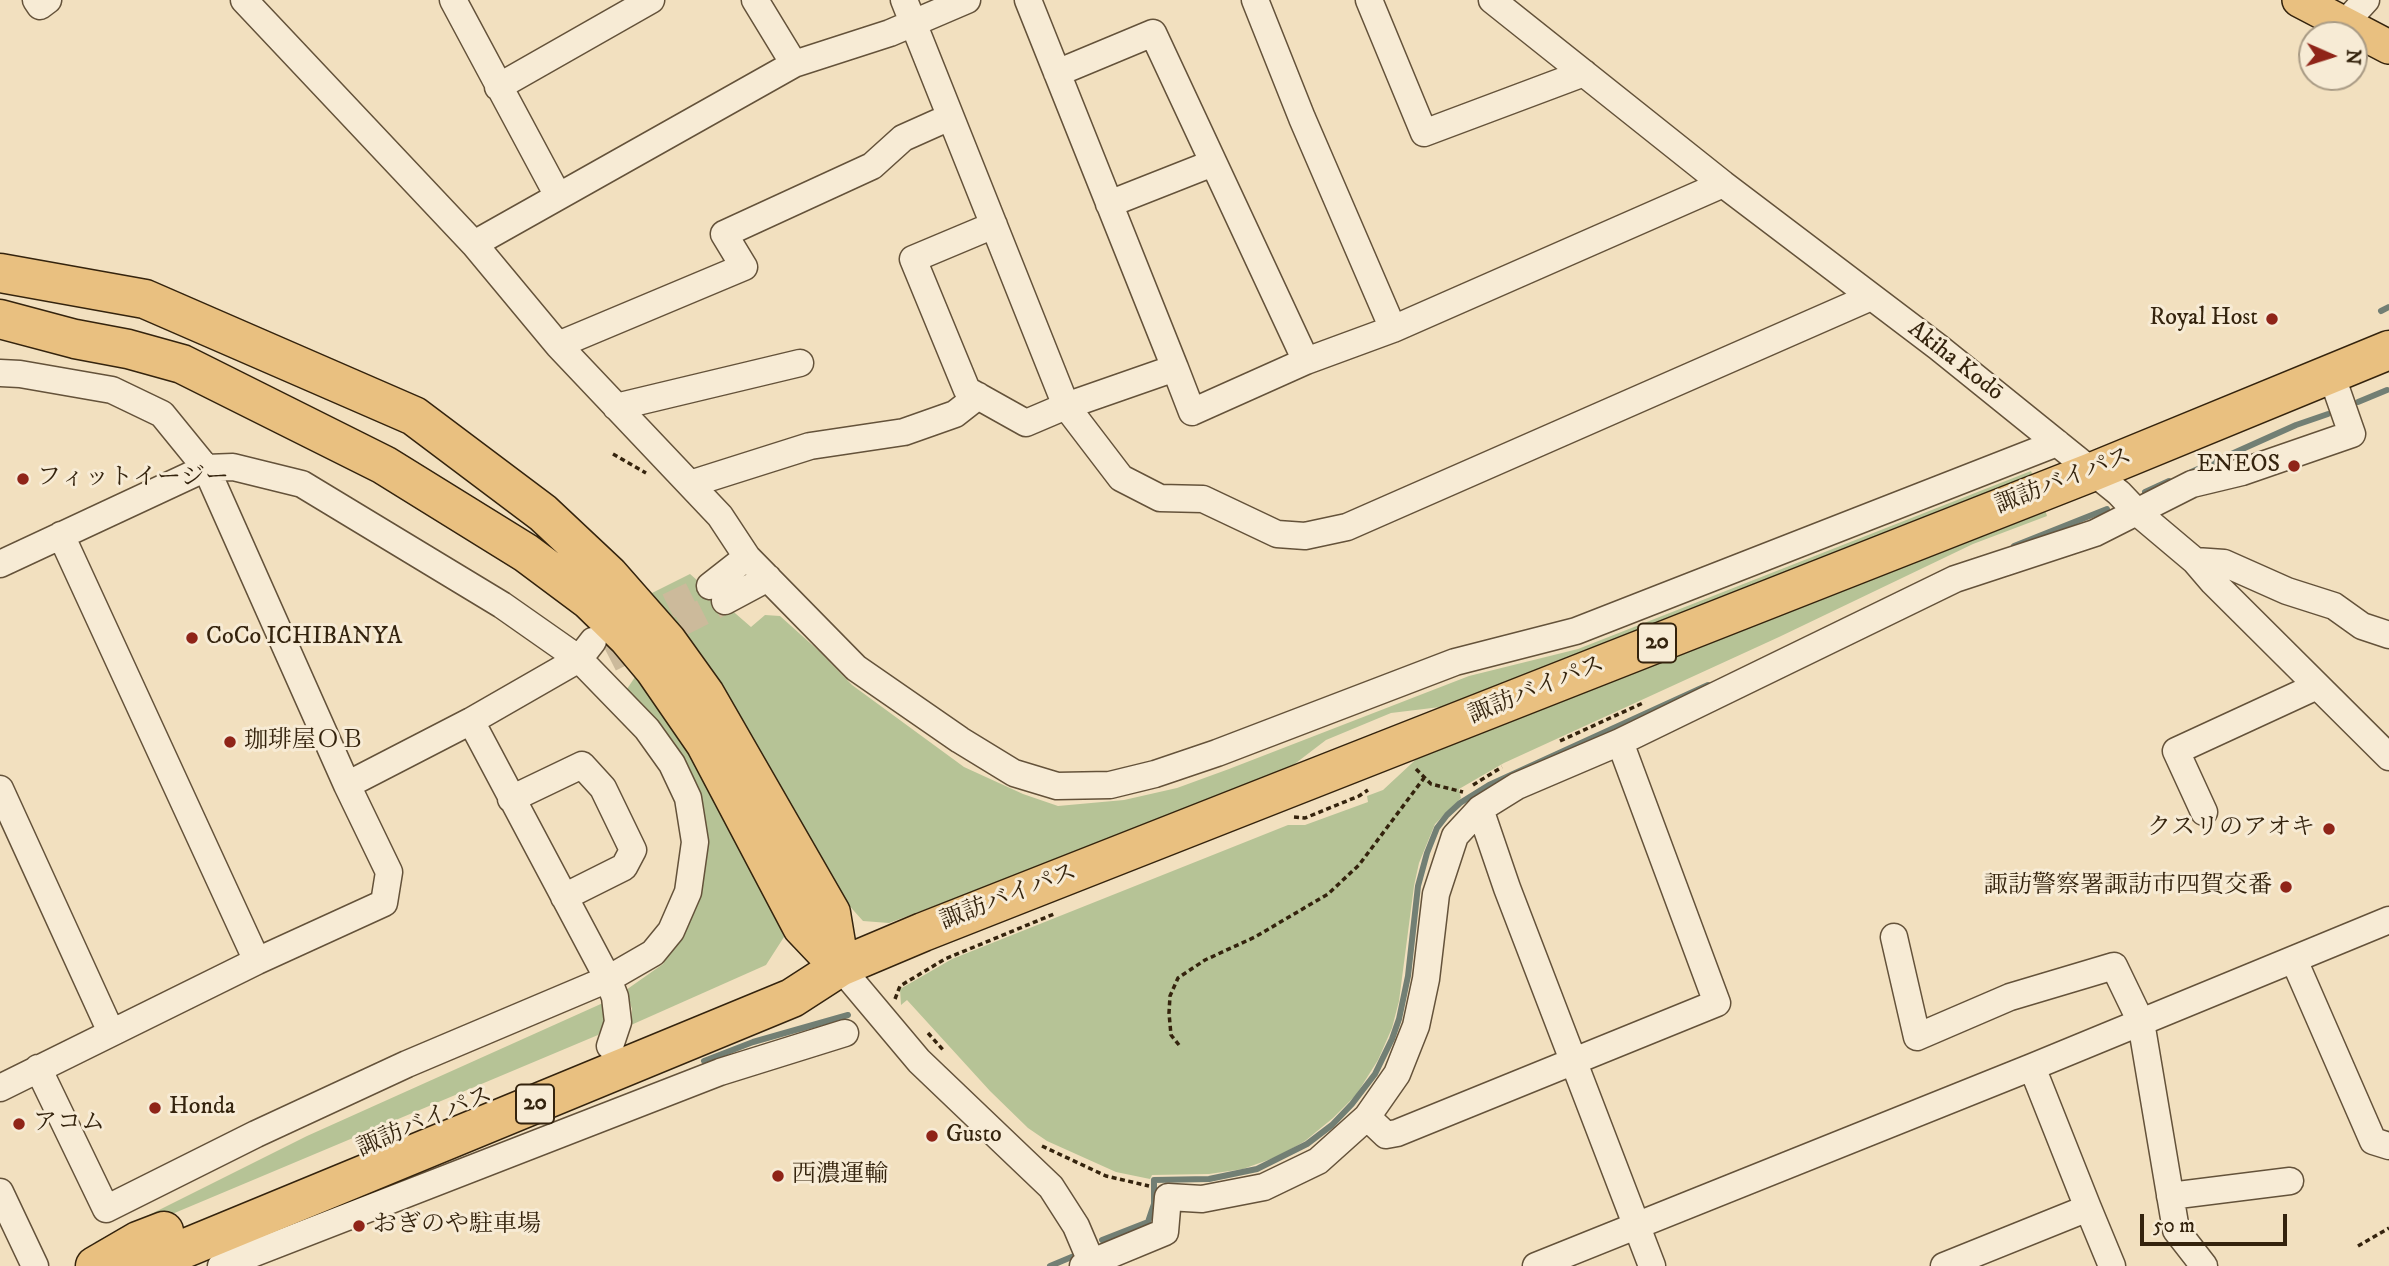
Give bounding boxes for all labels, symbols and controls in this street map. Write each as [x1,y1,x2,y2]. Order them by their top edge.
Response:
north arrow [2298,21,2368,91]
text: N [2341,49,2364,65]
place label: Royal Host [2149,305,2258,333]
marker: Royal Host [2264,311,2280,327]
street label: Akiha Kodō [1902,316,2008,408]
street label: 諏訪バイパス [1992,443,2136,521]
place label: ENEOS [2197,452,2280,480]
marker: ENEOS [2286,458,2302,474]
place label: フィットイージー [37,465,229,493]
marker: フィットイージー [15,471,31,487]
place label: CoCo ICHIBANYA [206,624,402,652]
road number: 20 [1638,624,1676,663]
marker: CoCo ICHIBANYA [184,630,200,646]
street label: 諏訪バイパス [1465,651,1609,731]
place label: 珈琲屋ＯＢ [244,728,364,756]
marker: 珈琲屋ＯＢ [222,734,238,750]
place label: クスリのアオキ [2147,815,2315,843]
marker: クスリのアオキ [2321,821,2337,837]
street label: 諏訪バイパス [937,859,1081,937]
place label: 諏訪警察署諏訪市四賀交番 [1984,873,2272,901]
marker: 諏訪警察署諏訪市四賀交番 [2278,879,2294,895]
street label: 諏訪バイパス [353,1082,497,1164]
road number: 20 [516,1084,554,1124]
place label: Honda [169,1094,235,1122]
marker: Honda [147,1100,163,1116]
place label: アコム [33,1110,105,1138]
marker: アコム [11,1116,27,1132]
place label: Gusto [946,1122,1002,1150]
marker: Gusto [924,1128,940,1144]
place label: 西濃運輸 [792,1162,888,1190]
marker: 西濃運輸 [770,1168,786,1184]
scale bar [2144,1200,2291,1244]
place label: おぎのや駐車場 [373,1212,541,1240]
text: 50 m [2153,1213,2195,1239]
marker: おぎのや駐車場 [351,1218,367,1234]

